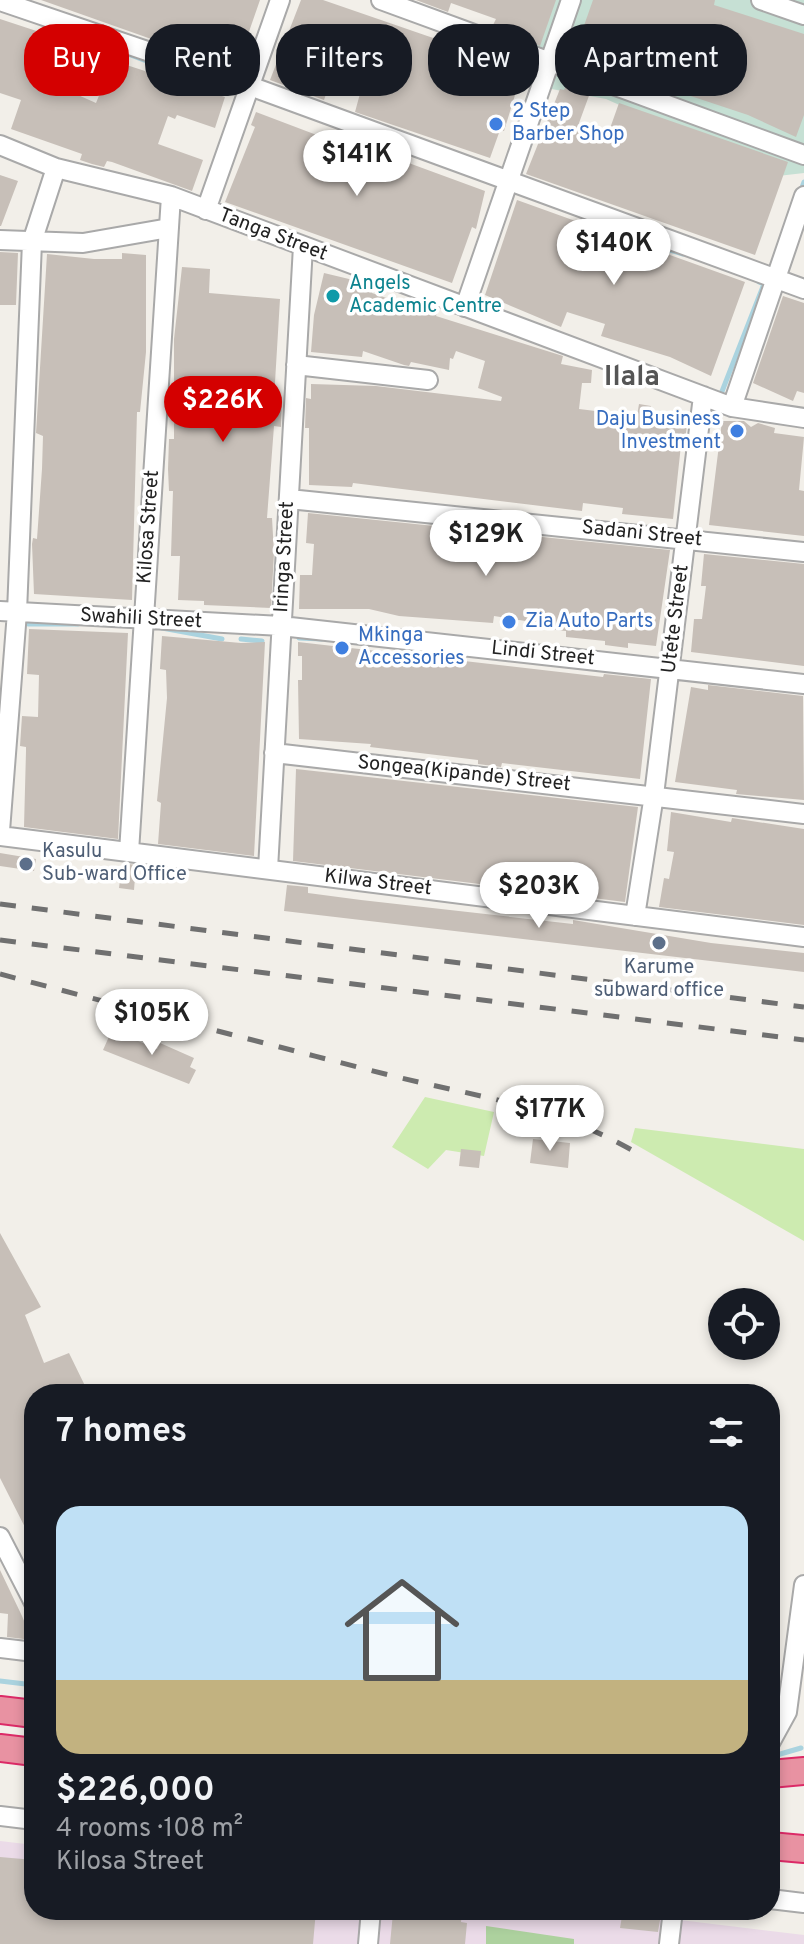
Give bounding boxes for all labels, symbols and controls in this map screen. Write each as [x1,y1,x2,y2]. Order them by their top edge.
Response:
chip: Buy [24,24,129,96]
chip: Rent [145,24,260,96]
chip: Filters [276,24,412,96]
chip: New [428,24,539,96]
chip: Apartment [555,24,747,96]
place label: 2 Step Barber Shop [512,99,625,148]
marker: 2 Step Barber Shop [487,115,505,133]
pin: $141K [301,130,413,198]
text: $141K [321,139,393,172]
street label: Tanga Street [215,202,331,268]
pin: $140K [558,219,670,287]
text: $140K [575,228,653,261]
place label: Angels Academic Centre [349,271,502,320]
marker: Angels Academic Centre [324,287,342,305]
district label: Ilala [604,360,660,396]
pin: $226K [167,376,279,444]
text: $226K [182,385,264,418]
place label: Daju Business Investment [596,407,721,456]
marker: Daju Business Investment [728,422,746,440]
street label: Kilosa Street [132,469,166,585]
street label: Iringa Street [269,501,301,613]
pin: $129K [430,510,542,578]
street label: Sadani Street [581,515,703,553]
text: $129K [448,519,524,552]
street label: Utete Street [656,563,696,675]
street label: Swahili Street [79,603,203,635]
place label: Zia Auto Parts [525,609,653,635]
marker: Zia Auto Parts [500,613,518,631]
place label: Mkinga Accessories [358,623,465,672]
street label: Lindi Street [490,636,596,672]
marker: Mkinga Accessories [333,639,351,657]
street label: Songea(Kipande) Street [356,750,572,798]
place label: Kasulu Sub-ward Office [42,839,187,888]
marker: Kasulu Sub-ward Office [17,855,35,873]
pin: $203K [483,862,595,930]
street label: Kilwa Street [323,864,433,902]
text: $203K [498,871,580,904]
marker: Karume subward office [650,934,668,952]
place label: Karume subward office [594,955,724,1004]
pin: $105K [96,989,208,1057]
text: $105K [113,998,191,1031]
pin: $177K [494,1085,606,1153]
text: $177K [514,1094,586,1127]
map controls [708,1288,780,1360]
button: locate [708,1288,780,1360]
icon: filters [704,1410,748,1454]
text: 7 homes [56,1411,187,1454]
icon: home [330,1558,474,1702]
text: $226,000 [56,1770,215,1813]
text: 4 rooms · 108 m² [56,1813,243,1846]
text: Kilosa Street [56,1846,204,1879]

